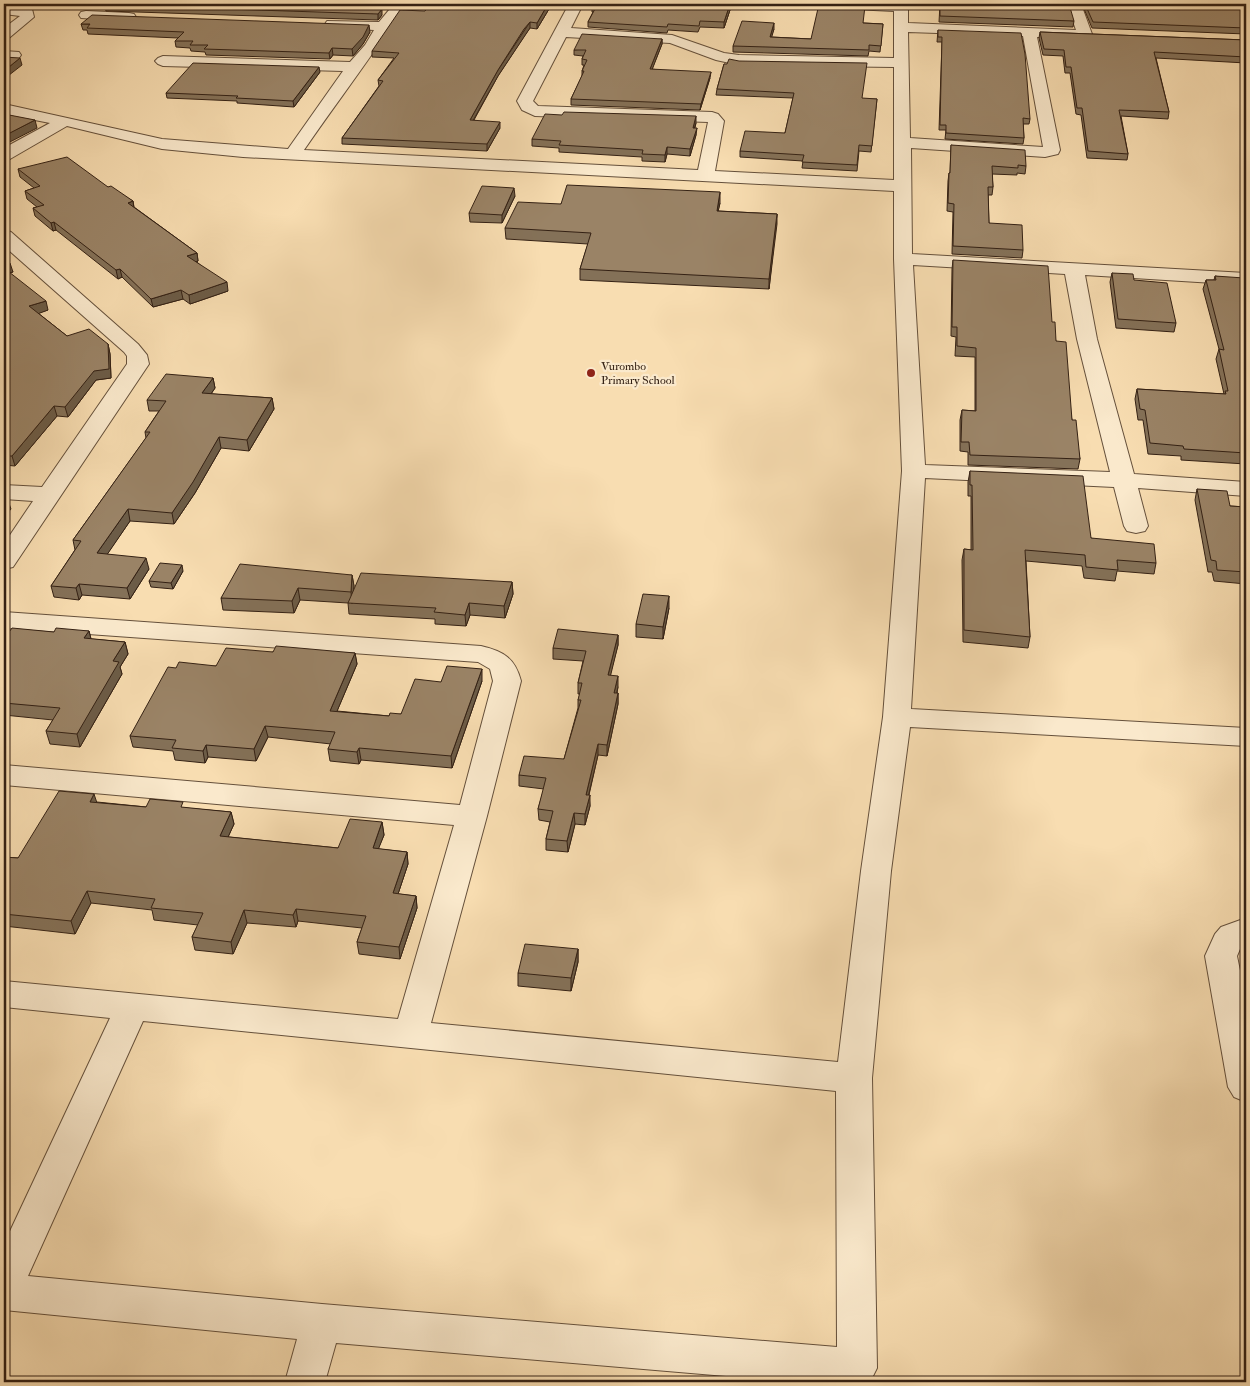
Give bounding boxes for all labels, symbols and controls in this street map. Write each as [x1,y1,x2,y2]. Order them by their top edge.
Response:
place label: Vurombo Primary School [601,359,674,388]
marker: Vurombo Primary School [585,367,597,379]

